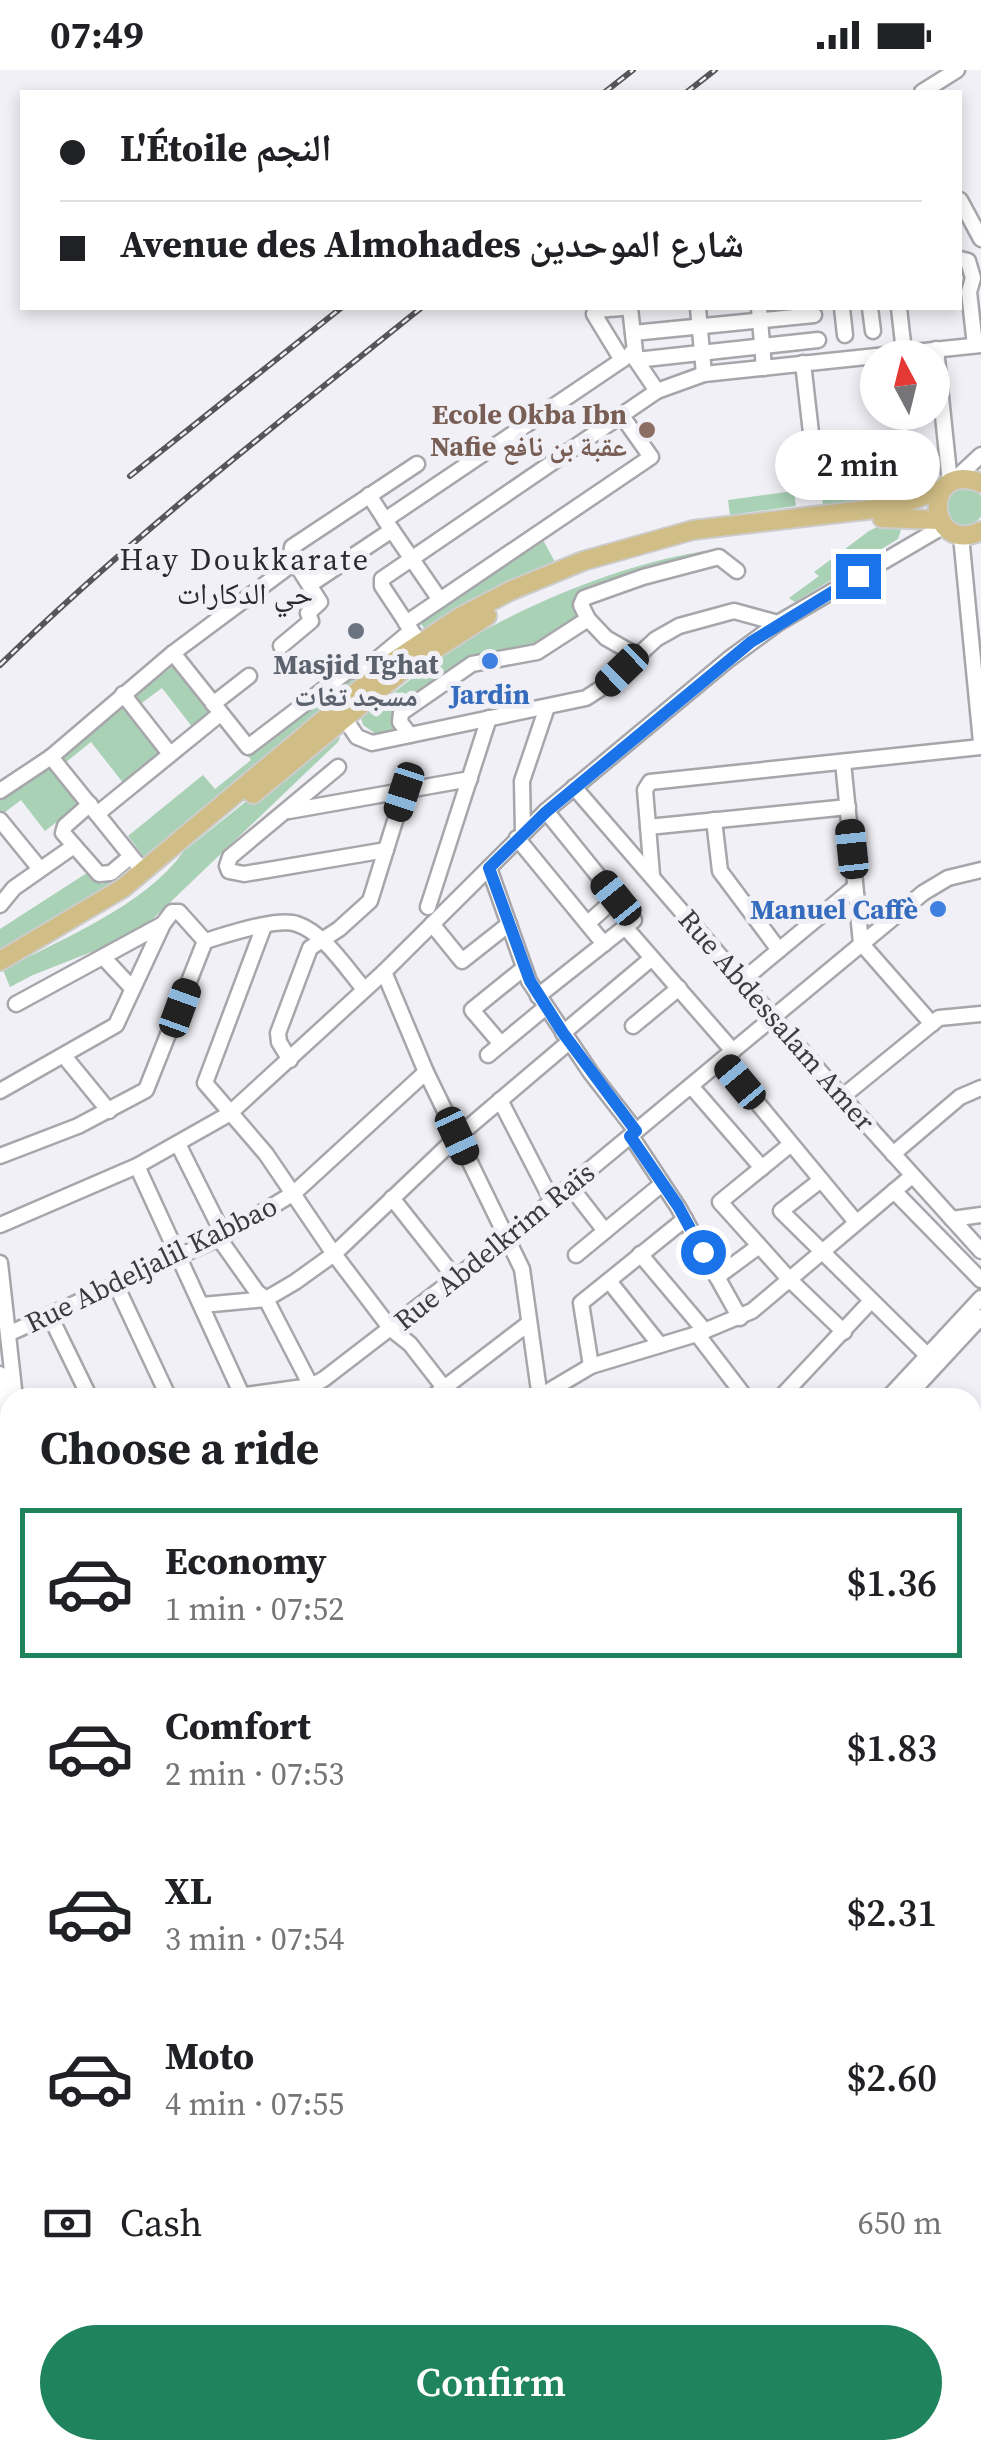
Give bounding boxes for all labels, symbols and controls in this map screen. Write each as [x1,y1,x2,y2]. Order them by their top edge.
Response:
text: 07:49 [50,9,144,61]
text: L'Étoile النجم [120,122,332,174]
text: Avenue des Almohades شارع الموحدين [120,218,744,270]
north arrow [860,340,950,430]
map controls [860,340,950,430]
place label: Ecole Okba Ibn Nafie عقبة بن نافع [430,395,627,465]
marker: Ecole Okba Ibn Nafie عقبة بن نافع [636,419,658,441]
callout: 2 min [776,431,940,501]
text: 2 min [816,443,899,487]
district label: Hay Doukkarate حي الدكارات [120,539,370,618]
route end [836,554,881,599]
marker: Masjid Tghat مسجد تغات [345,620,367,642]
car [590,638,654,702]
place label: Masjid Tghat مسجد تغات [273,645,440,715]
marker: Jardin [479,650,501,672]
place label: Jardin [448,675,530,713]
car [380,759,428,825]
car [834,818,870,880]
car [585,865,647,931]
place label: Manuel Caffè [750,890,918,928]
marker: Manuel Caffè [927,898,949,920]
street label: Rue Abdessalam Amer [670,901,884,1139]
car [156,975,204,1041]
car [709,1049,771,1115]
car [431,1102,483,1170]
street label: Rue Abdelkrim Raïs [386,1153,602,1339]
street label: Rue Abdeljalil Kabbao [19,1187,283,1341]
route start [681,1230,726,1275]
text: Choose a ride [40,1417,319,1479]
text: Economy [165,1535,327,1587]
icon: car [45,1538,135,1628]
text: $1.36 [847,1557,937,1609]
text: 1 min · 07:52 [165,1587,344,1631]
text: Comfort [165,1700,311,1752]
icon: car [45,1703,135,1793]
text: $1.83 [847,1722,937,1774]
text: 2 min · 07:53 [165,1752,344,1796]
text: XL [165,1865,212,1917]
icon: car [45,1868,135,1958]
text: $2.31 [847,1887,937,1939]
text: 3 min · 07:54 [165,1917,344,1961]
text: Moto [165,2030,254,2082]
icon: car [45,2033,135,2123]
text: $2.60 [847,2052,937,2104]
text: 4 min · 07:55 [165,2082,344,2126]
icon: cash [40,2196,95,2251]
text: Cash [120,2197,202,2249]
text: 650 m [858,2201,942,2245]
button: Confirm [40,2325,942,2440]

